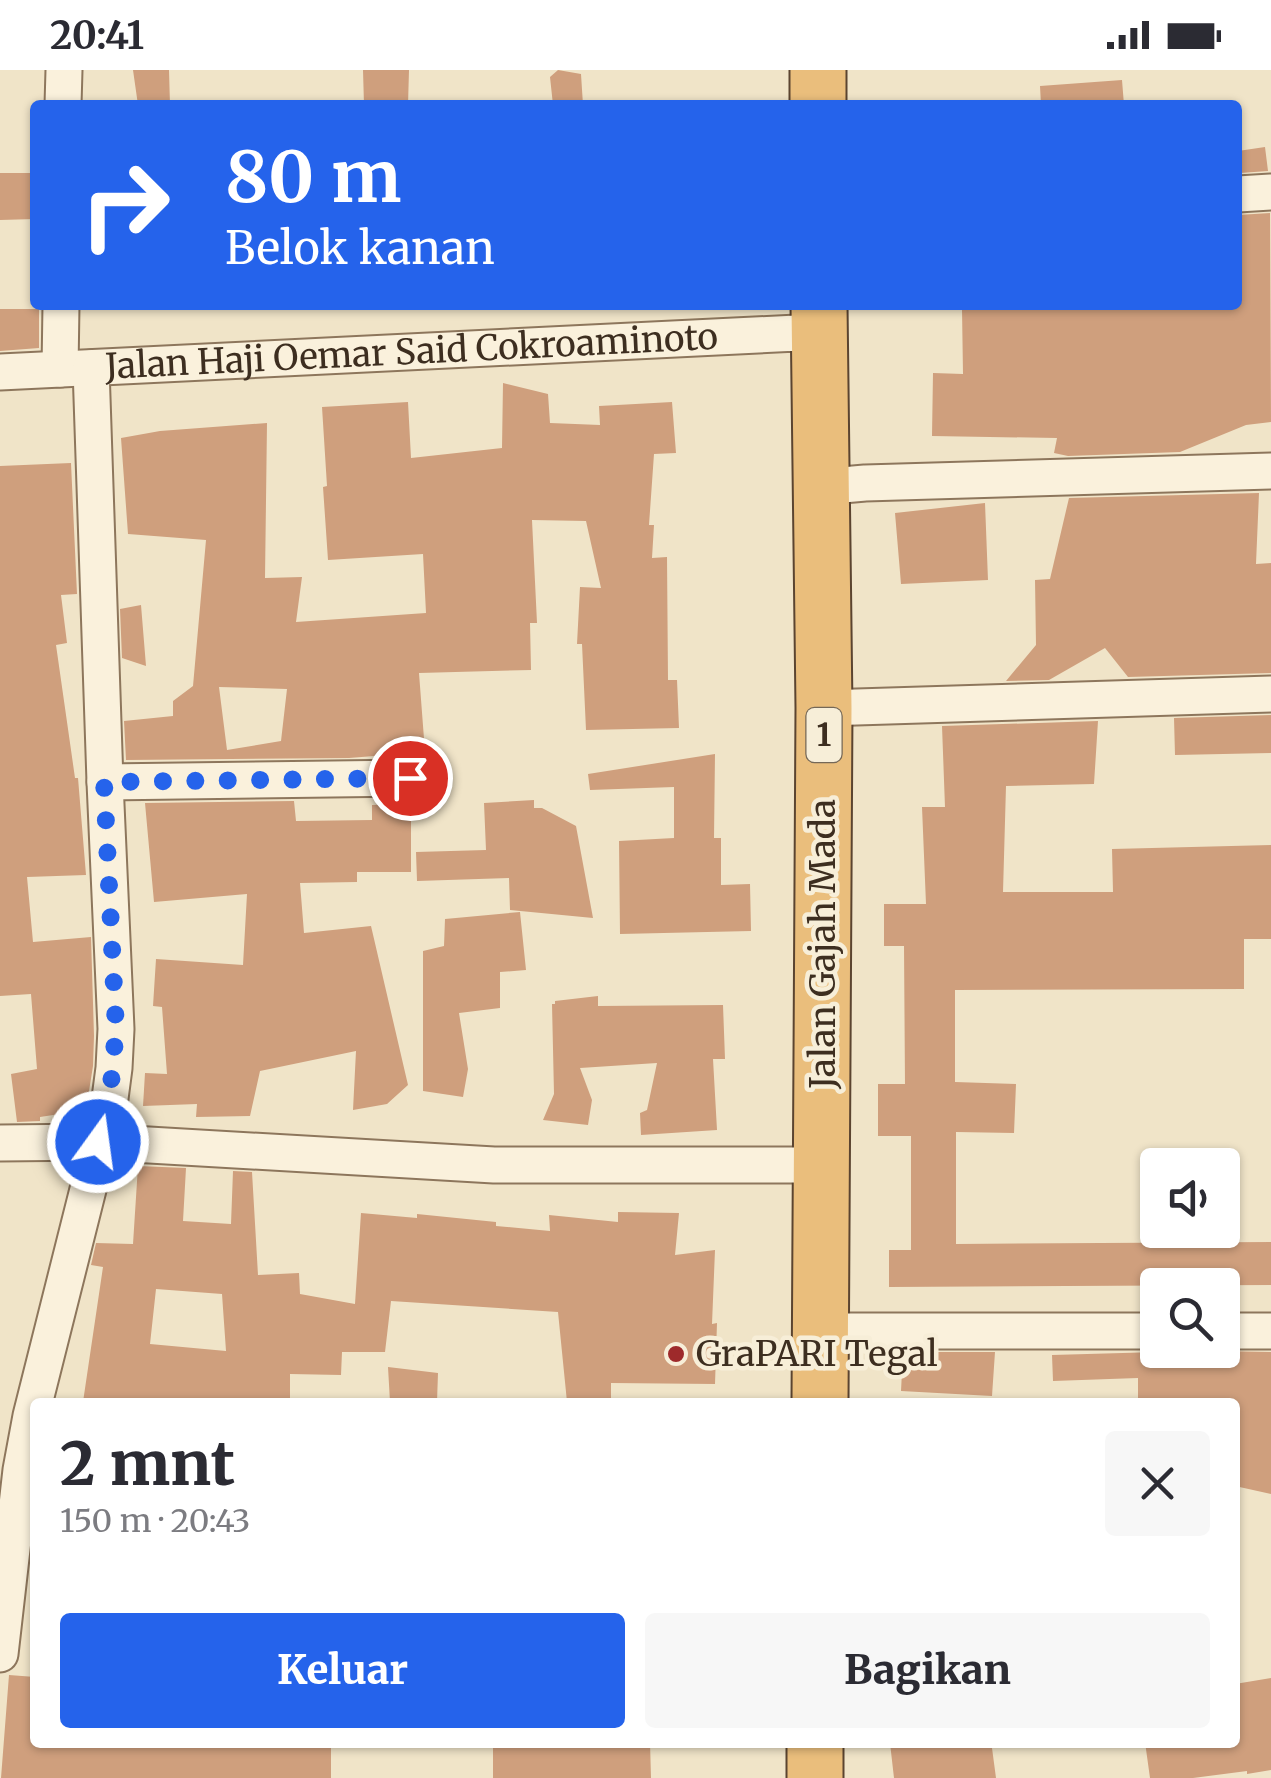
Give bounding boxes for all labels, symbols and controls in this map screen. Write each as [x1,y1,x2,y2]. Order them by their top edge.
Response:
text: 20:41 [50,12,144,59]
text: 80 m [225,133,401,221]
icon: right [60,140,190,270]
text: Belok kanan [225,220,495,276]
street label: Jalan Haji Oemar Said Cokroaminoto [103,315,719,389]
road number: 1 [806,708,842,762]
pin [368,736,453,821]
icon: arrive [383,751,438,806]
street label: Jalan Gajah Mada [801,799,845,1090]
position arrow [46,1090,150,1194]
map controls [1140,1148,1240,1368]
button: sound [1140,1148,1240,1248]
button: search [1140,1268,1240,1368]
place label: GraPARI Tegal [696,1332,938,1376]
marker: GraPARI Tegal [665,1343,687,1365]
text: 2 mnt [60,1426,235,1501]
button: close [1105,1431,1210,1536]
text: 150 m · 20:43 [60,1501,250,1541]
button: Keluar [60,1613,625,1728]
button: Bagikan [645,1613,1210,1728]

